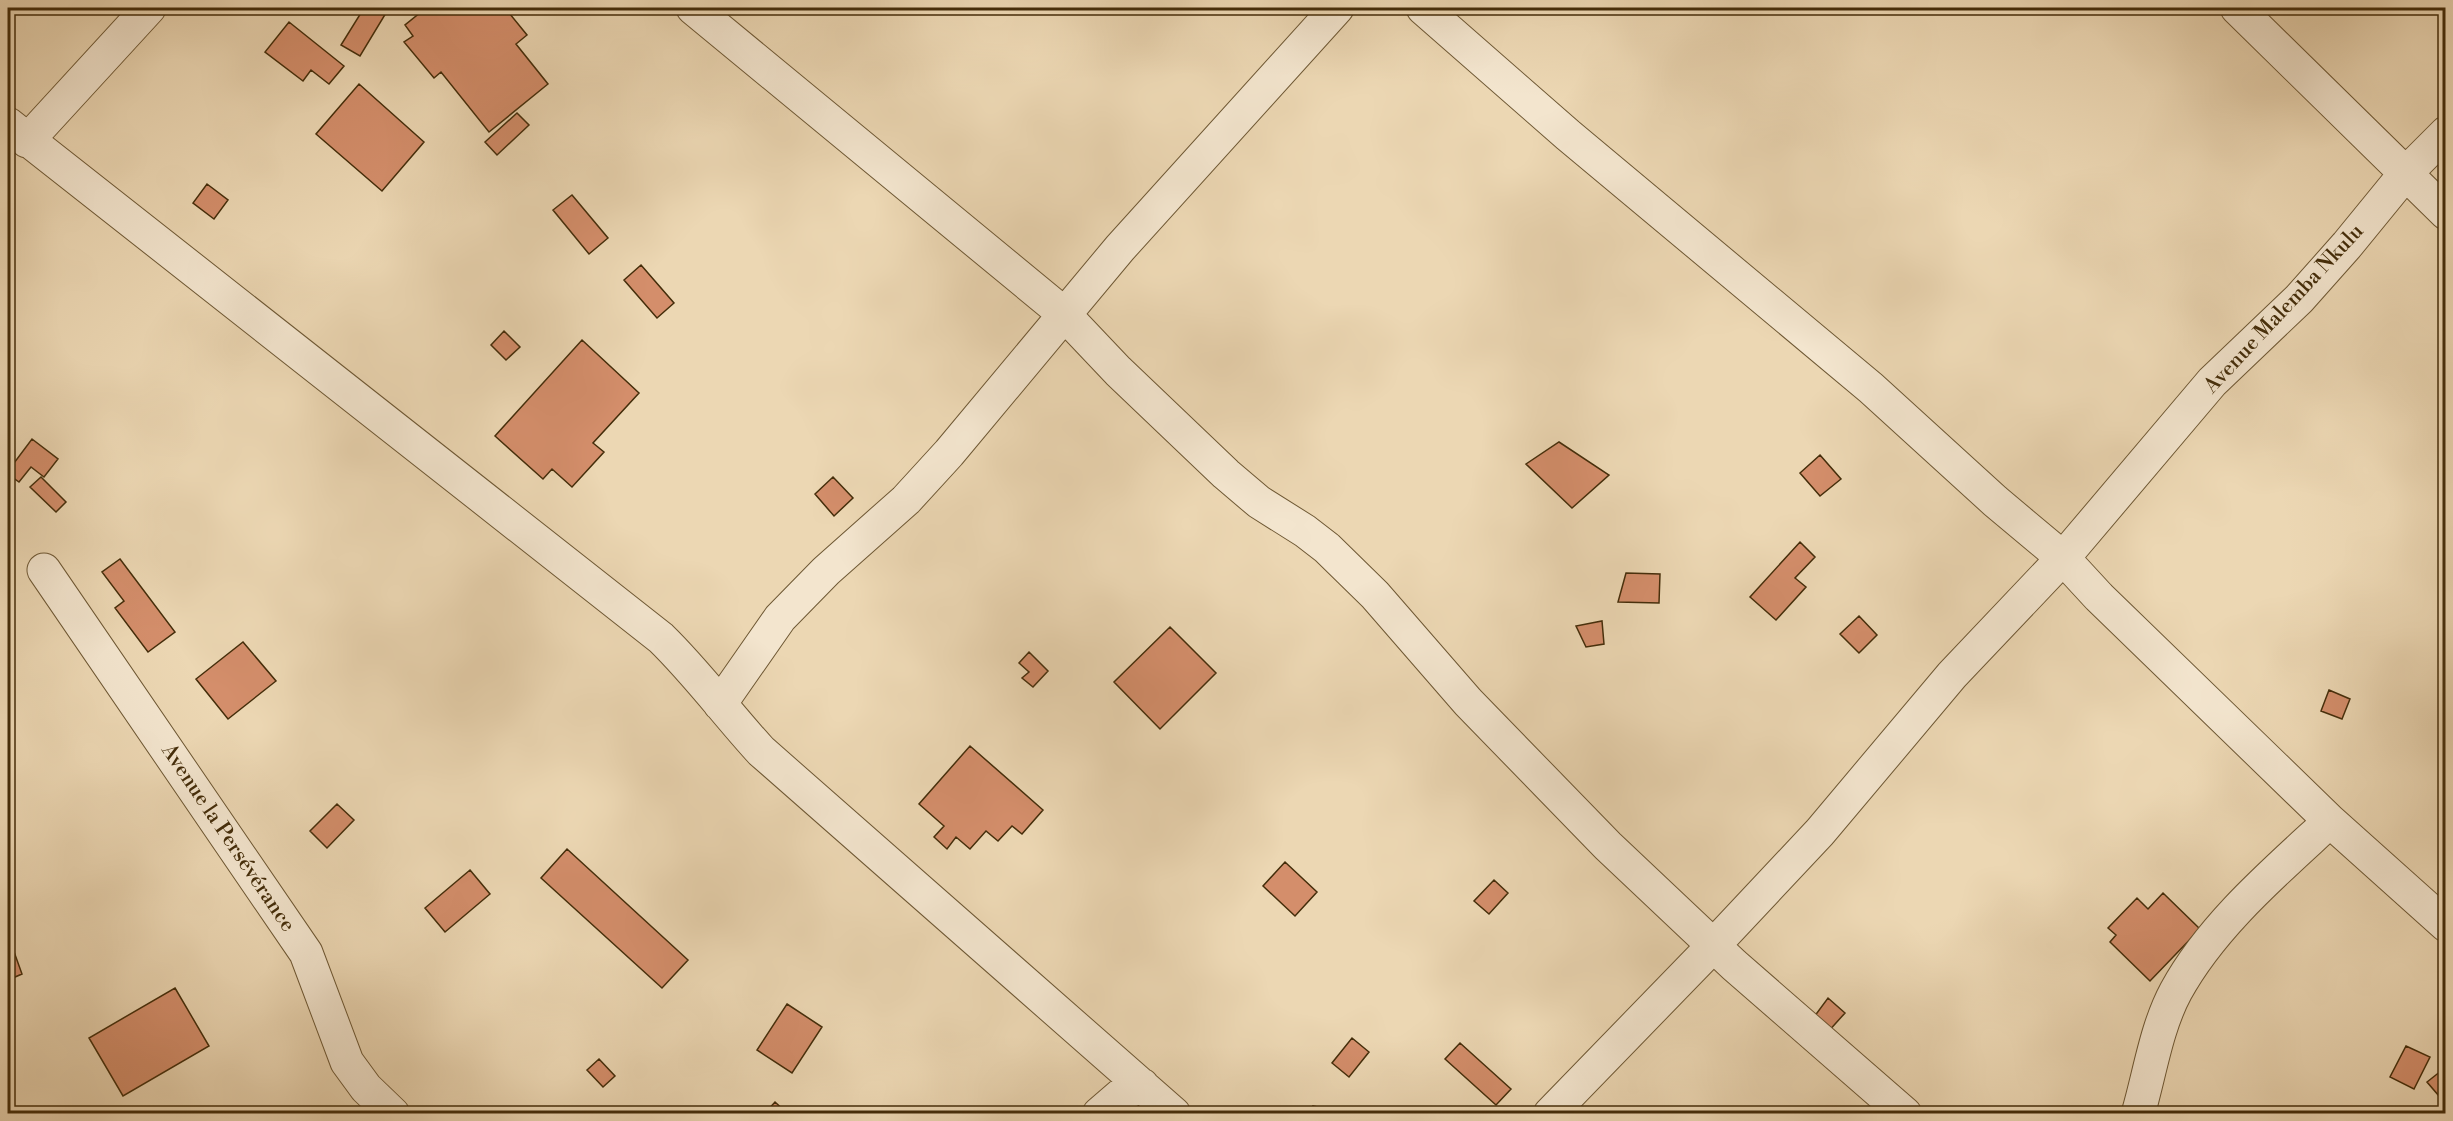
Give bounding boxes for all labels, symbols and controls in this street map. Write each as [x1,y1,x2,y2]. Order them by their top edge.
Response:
street label: Avenue Malemba Nkulu [2198,219,2369,400]
street label: Avenue la Persévérance [155,738,301,937]

